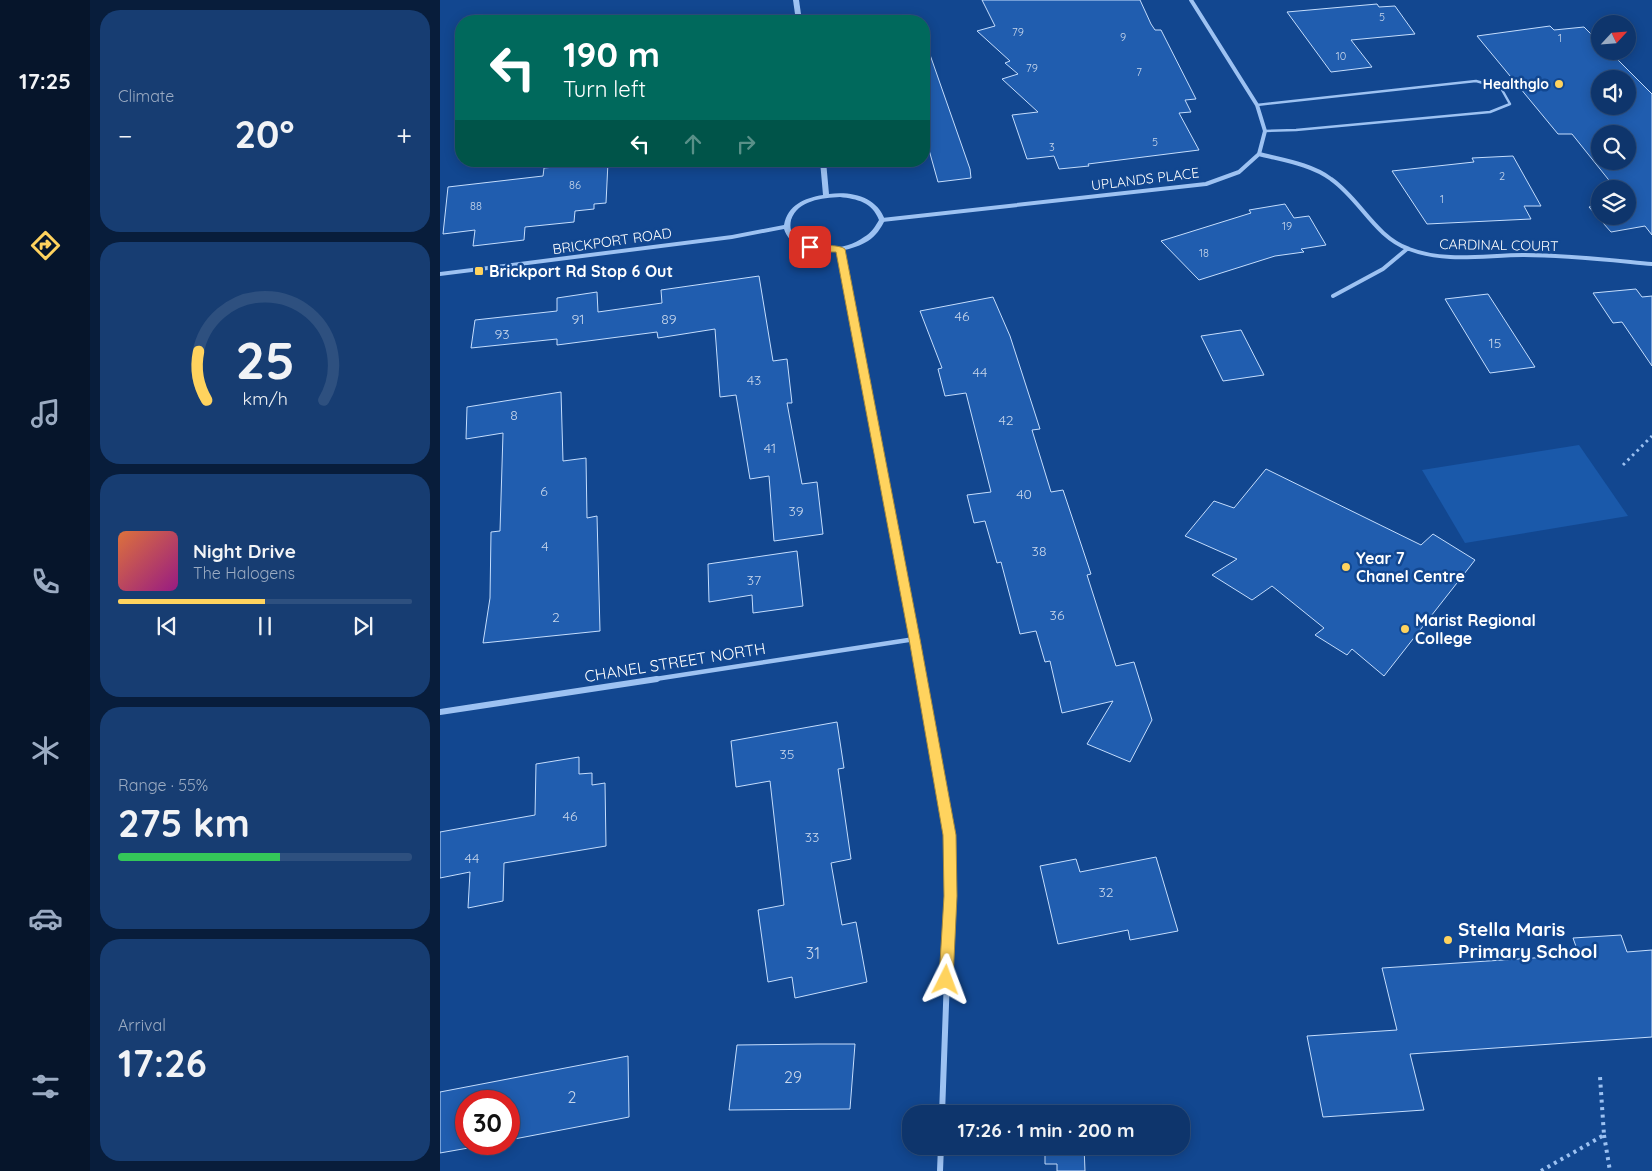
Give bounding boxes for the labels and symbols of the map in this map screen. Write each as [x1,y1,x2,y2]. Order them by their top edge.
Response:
house number: 5 [1379,10,1385,24]
north arrow [1591,15,1636,60]
house number: 79 [1012,25,1024,39]
house number: 9 [1120,30,1126,44]
house number: 1 [1558,31,1562,45]
house number: 10 [1336,49,1346,63]
house number: 79 [1026,61,1038,75]
house number: 7 [1136,65,1142,79]
place label: Healthglo [1483,75,1549,93]
marker: Healthglo [1553,78,1565,90]
house number: 5 [1152,135,1158,149]
house number: 3 [1049,140,1055,154]
street label: UPLANDS PLACE [1090,163,1200,195]
house number: 2 [1499,169,1505,183]
house number: 86 [569,178,581,192]
house number: 1 [1440,192,1444,206]
house number: 88 [470,199,482,213]
house number: 19 [1282,219,1292,233]
street label: BRICKPORT ROAD [551,224,673,258]
pin [789,226,831,268]
street label: CARDINAL COURT [1439,235,1559,255]
house number: 18 [1199,246,1209,260]
place label: Brickport Rd Stop 6 Out [489,261,673,281]
marker: Brickport Rd Stop 6 Out [473,265,485,277]
house number: 46 [955,307,970,325]
house number: 91 [571,310,585,328]
house number: 89 [661,310,677,328]
house number: 93 [494,325,510,343]
house number: 15 [1489,334,1501,352]
house number: 44 [973,363,987,381]
house number: 43 [747,371,761,389]
house number: 8 [510,406,518,424]
house number: 42 [998,411,1014,429]
house number: 41 [764,439,776,457]
house number: 6 [540,482,548,500]
house number: 40 [1016,485,1032,503]
house number: 39 [788,502,804,520]
house number: 4 [541,537,549,555]
house number: 38 [1032,542,1046,560]
place label: Year 7 Chanel Centre [1356,548,1465,586]
marker: Year 7 Chanel Centre [1340,561,1352,573]
house number: 37 [747,571,761,589]
house number: 36 [1050,606,1065,624]
house number: 2 [552,608,560,626]
place label: Marist Regional College [1415,610,1536,648]
marker: Marist Regional College [1399,623,1411,635]
street label: CHANEL STREET NORTH [583,638,767,686]
house number: 35 [780,745,794,763]
house number: 46 [563,807,578,825]
house number: 33 [805,828,819,846]
house number: 44 [465,849,479,867]
house number: 32 [1098,883,1114,901]
place label: Stella Maris Primary School [1458,917,1598,963]
marker: Stella Maris Primary School [1442,934,1454,946]
house number: 31 [806,943,820,963]
position arrow [919,953,971,1005]
house number: 29 [784,1067,802,1087]
house number: 2 [568,1087,577,1107]
speed limit sign: 30 [455,1090,520,1155]

